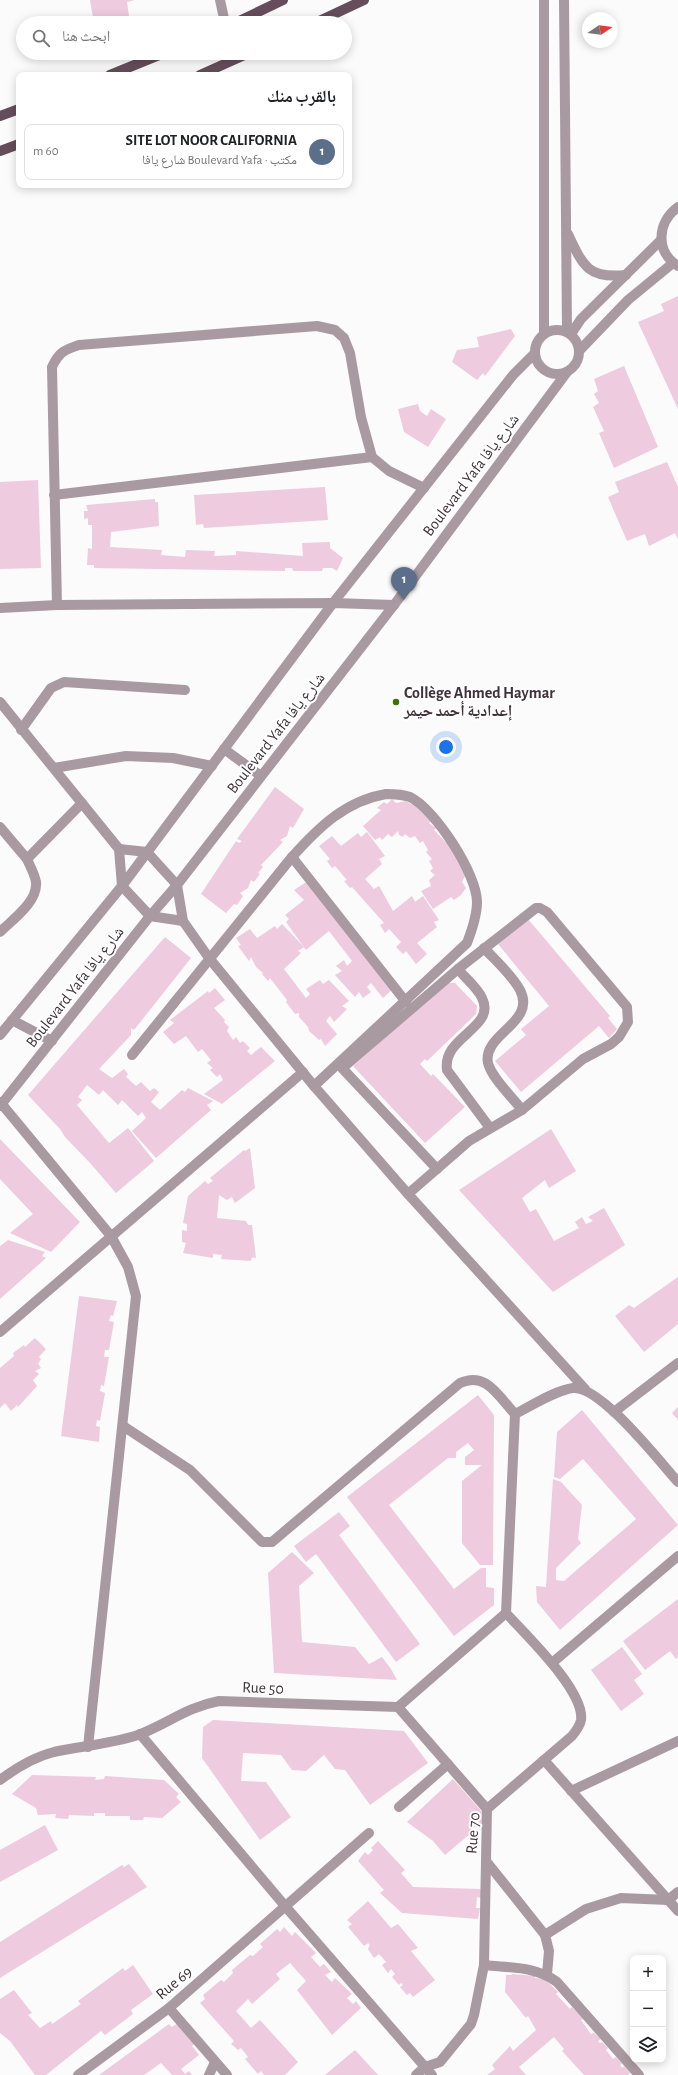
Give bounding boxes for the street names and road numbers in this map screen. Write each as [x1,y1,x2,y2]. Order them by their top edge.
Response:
street label: Boulevard Yafa شارع يافا [420,411,524,540]
street label: Boulevard Yafa شارع يافا [224,670,330,798]
street label: Boulevard Yafa شارع يافا [23,924,129,1052]
street label: Rue 50 [242,1679,284,1697]
street label: Rue 70 [463,1811,483,1855]
street label: Rue 69 [153,1963,195,2003]

